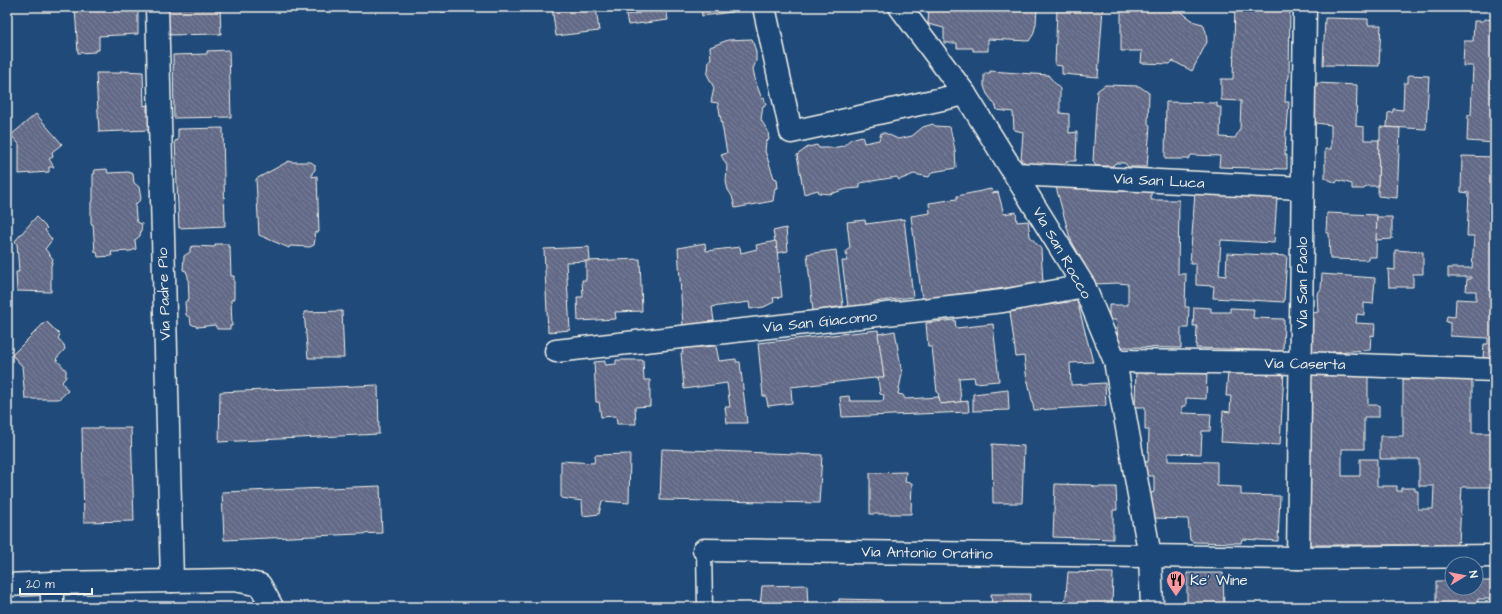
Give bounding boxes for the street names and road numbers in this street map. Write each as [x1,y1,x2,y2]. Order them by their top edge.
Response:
street label: Via San Luca [1113,168,1205,194]
street label: Via San Rocco [1027,203,1097,303]
street label: Via San Paolo [1292,236,1313,329]
street label: Via Padre Pio [152,247,176,341]
street label: Via San Giacomo [762,306,879,338]
street label: Via Caserta [1264,353,1346,375]
street label: Via Antonio Oratino [861,541,993,565]

